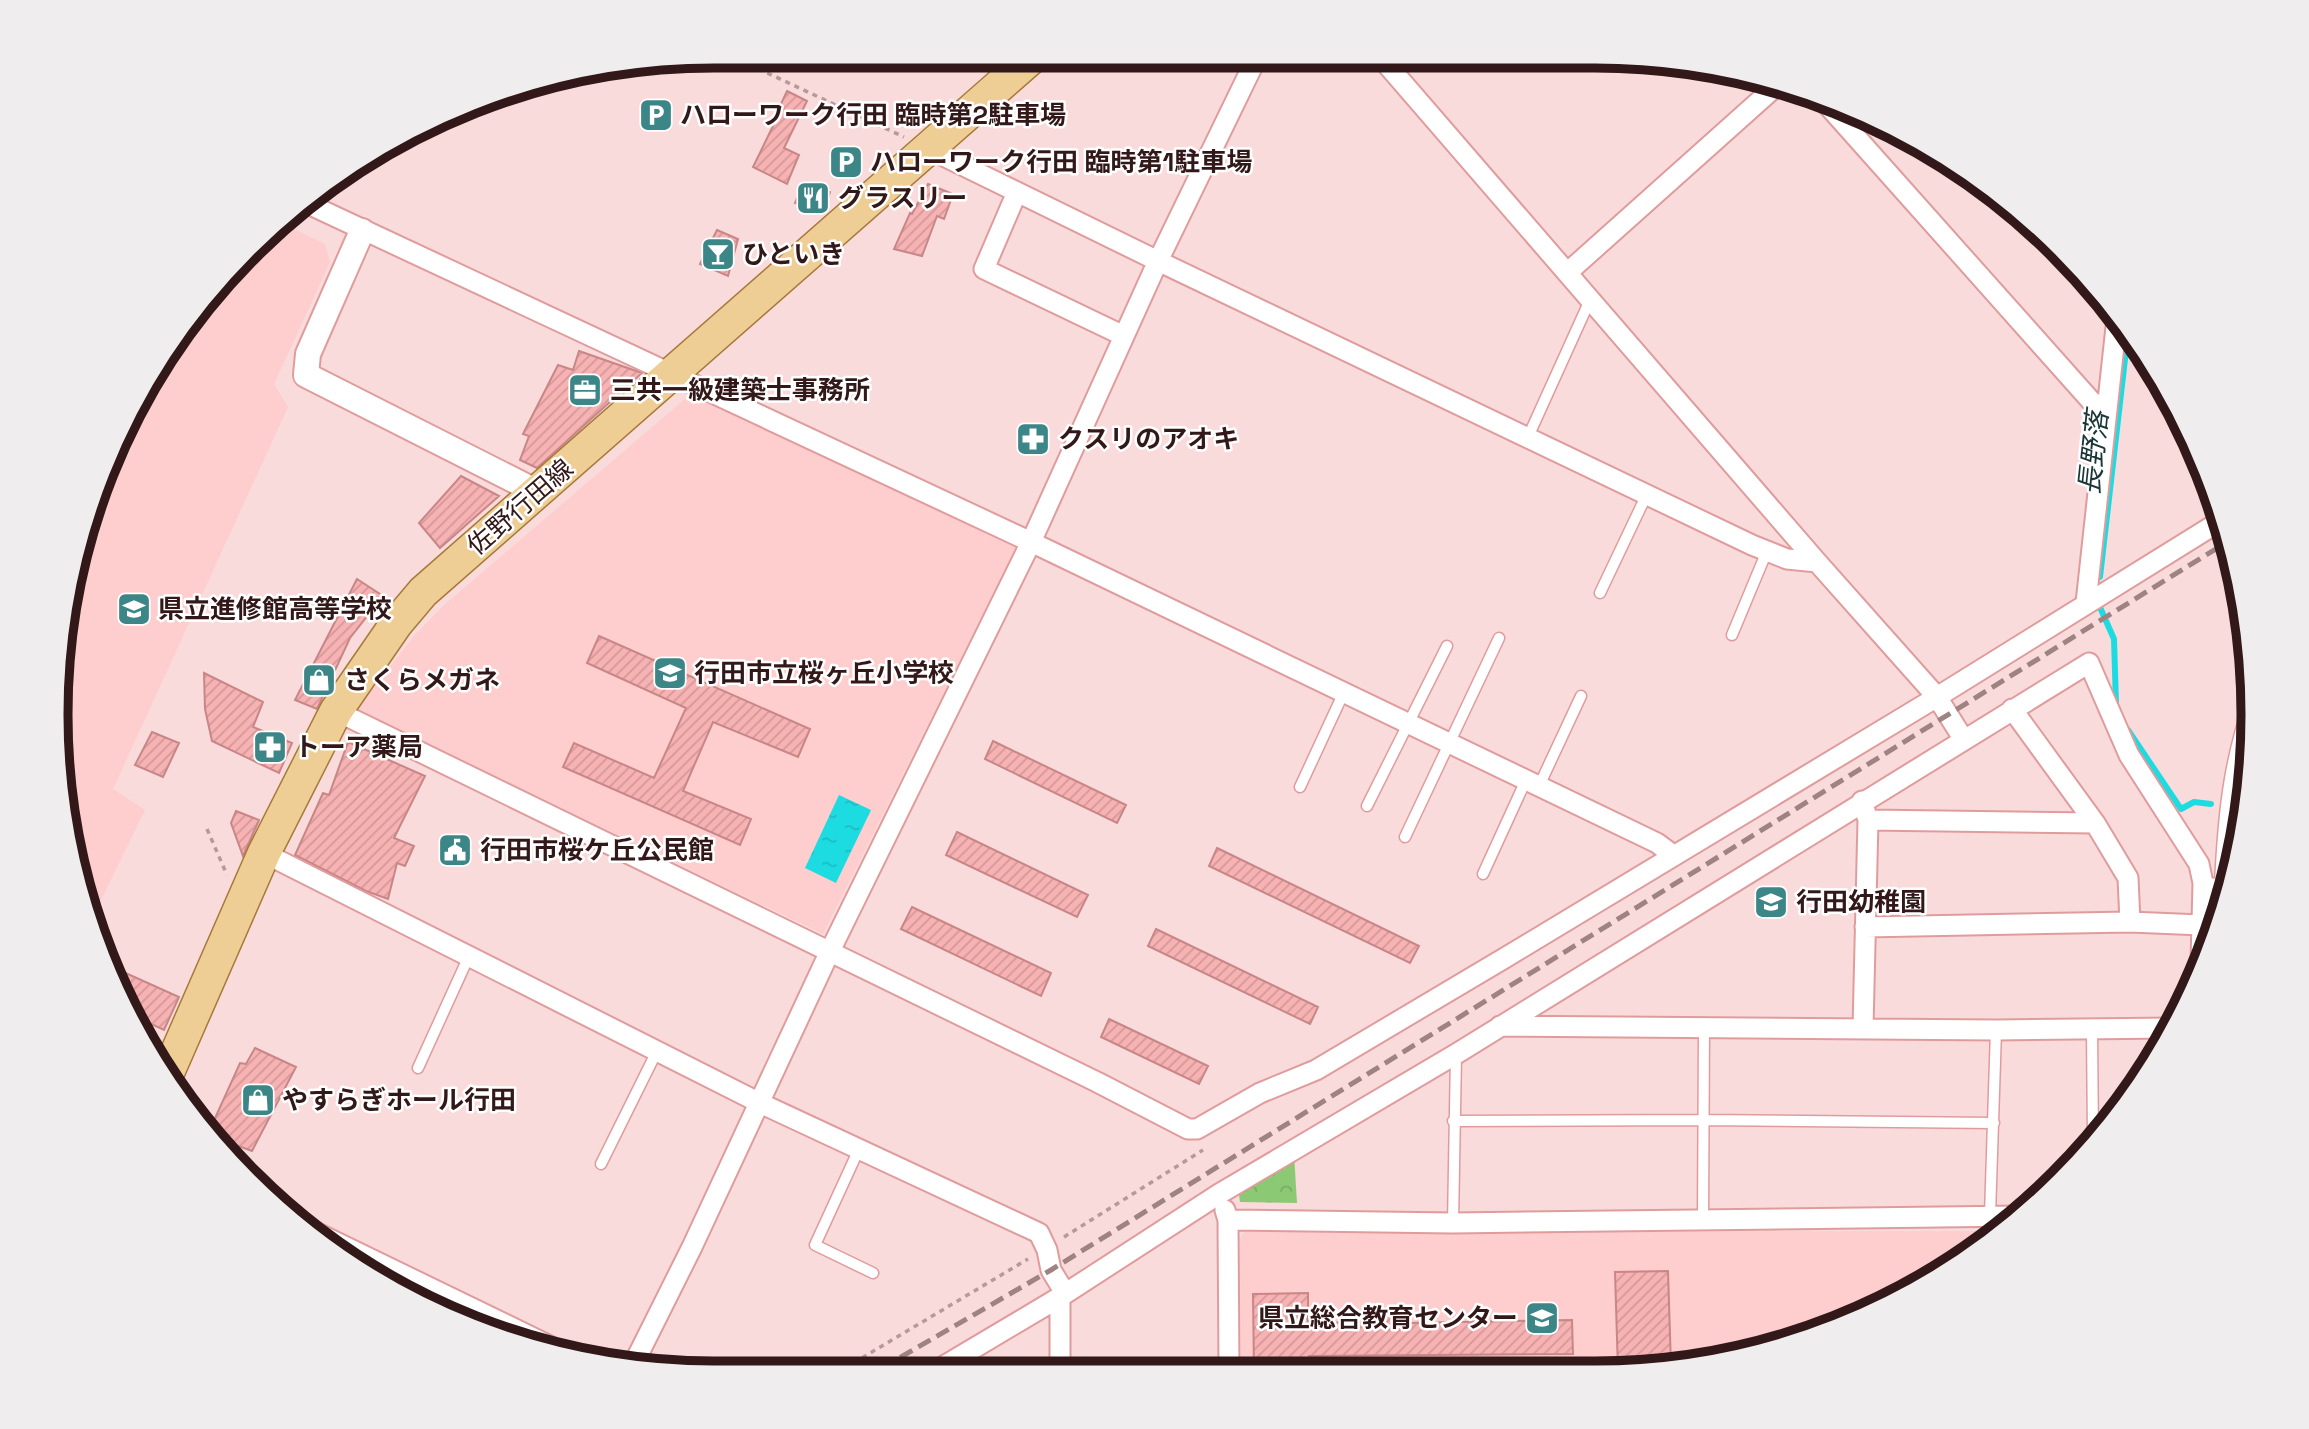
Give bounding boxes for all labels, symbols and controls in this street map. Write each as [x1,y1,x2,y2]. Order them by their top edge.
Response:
parking icon: ハローワーク行田 臨時第2駐車場 [637,96,675,134]
place label: ハローワーク行田 臨時第2駐車場 [680,98,1066,132]
parking icon: ハローワーク行田 臨時第1駐車場 [827,143,865,181]
place label: ハローワーク行田 臨時第1駐車場 [870,145,1252,179]
restaurant icon: グラスリー [794,179,832,217]
place label: グラスリー [838,181,967,215]
bar icon: ひといき [699,235,737,273]
place label: ひといき [742,237,845,271]
office icon: 三共一級建築士事務所 [566,371,604,409]
place label: 三共一級建築士事務所 [610,373,870,407]
water label: 長野落 [2071,405,2116,497]
pharmacy icon: クスリのアオキ [1014,420,1052,458]
place label: クスリのアオキ [1058,422,1239,456]
street label: 佐野行田線 [460,452,580,562]
school or university icon: 県立進修館高等学校 [115,590,153,628]
place label: 県立進修館高等学校 [158,592,392,626]
school or university icon: 行田市立桜ヶ丘小学校 [651,654,689,692]
place label: 行田市立桜ヶ丘小学校 [694,656,954,690]
shop icon: さくらメガネ [300,661,338,699]
place label: さくらメガネ [344,663,500,697]
pharmacy icon: トーア薬局 [251,728,289,766]
place label: トーア薬局 [294,730,423,764]
public building icon: 行田市桜ケ丘公民館 [436,831,474,869]
place label: 行田市桜ケ丘公民館 [480,833,714,867]
school or university icon: 行田幼稚園 [1752,883,1790,921]
place label: 行田幼稚園 [1796,885,1926,919]
shop icon: やすらぎホール行田 [239,1081,277,1119]
place label: やすらぎホール行田 [282,1083,516,1117]
school or university icon: 県立総合教育センター [1523,1299,1561,1337]
place label: 県立総合教育センター [1258,1301,1518,1335]

